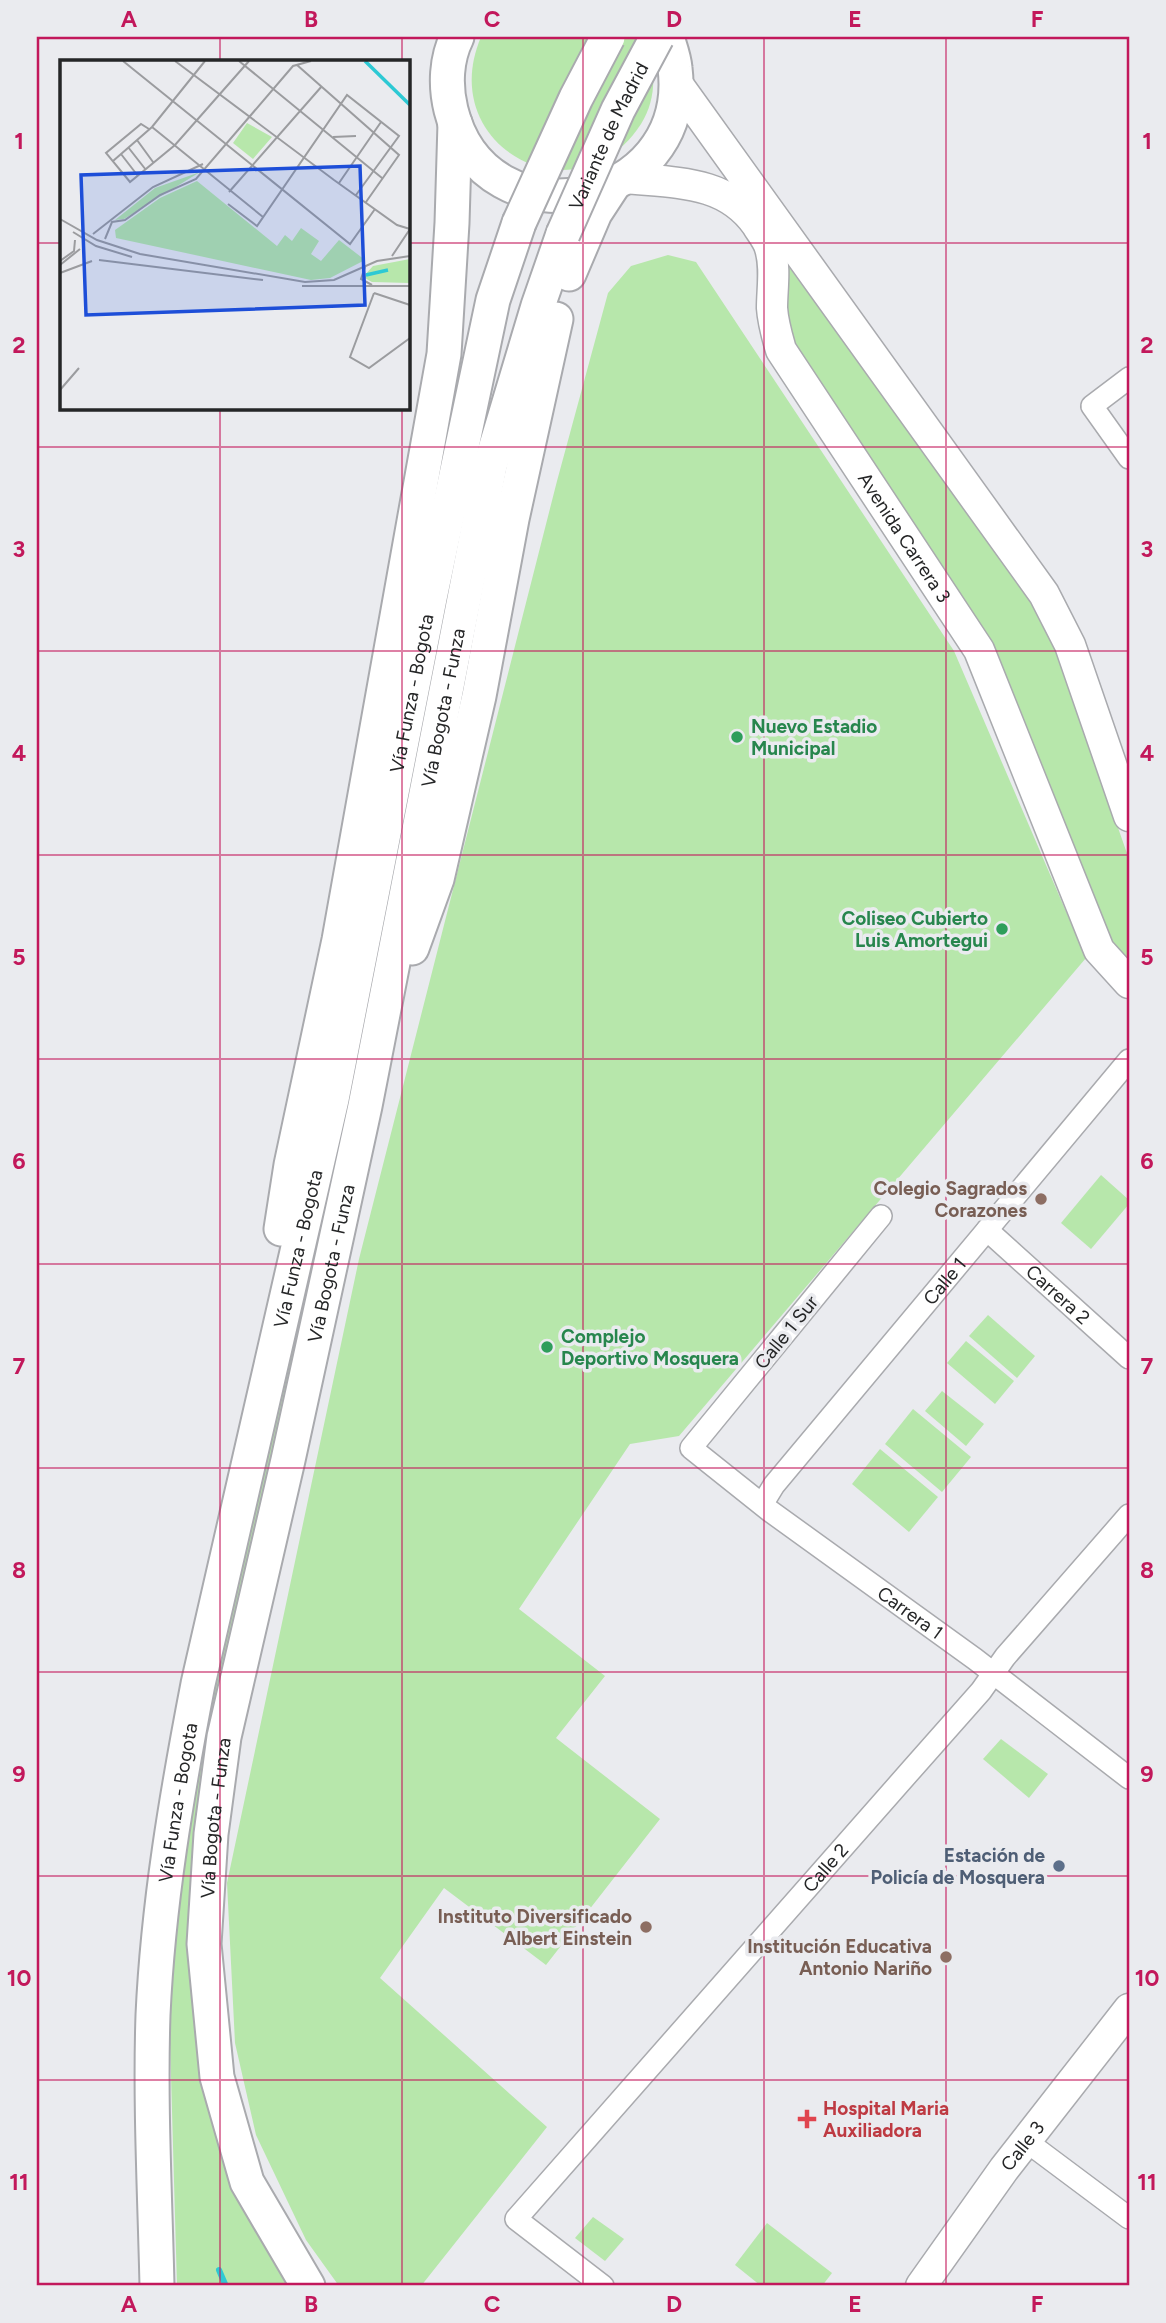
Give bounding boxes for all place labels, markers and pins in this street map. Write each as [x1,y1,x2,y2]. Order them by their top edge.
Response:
place label: Nuevo Estadio Municipal [751,715,877,760]
marker: Nuevo Estadio Municipal [729,729,745,745]
place label: Coliseo Cubierto Luis Amortegui [841,907,988,952]
marker: Coliseo Cubierto Luis Amortegui [994,921,1010,937]
place label: Colegio Sagrados Corazones [873,1177,1027,1222]
marker: Colegio Sagrados Corazones [1033,1191,1049,1207]
place label: Complejo Deportivo Mosquera [561,1325,739,1370]
marker: Complejo Deportivo Mosquera [539,1339,555,1355]
place label: Estación de Policía de Mosquera [871,1844,1045,1889]
marker: Estación de Policía de Mosquera [1051,1858,1067,1874]
place label: Instituto Diversificado Albert Einstein [437,1905,632,1950]
marker: Instituto Diversificado Albert Einstein [638,1919,654,1935]
place label: Institución Educativa Antonio Nariño [747,1935,932,1980]
marker: Institución Educativa Antonio Nariño [938,1949,954,1965]
place label: Hospital Maria Auxiliadora [823,2097,949,2142]
marker: Hospital Maria Auxiliadora [797,2109,817,2129]

